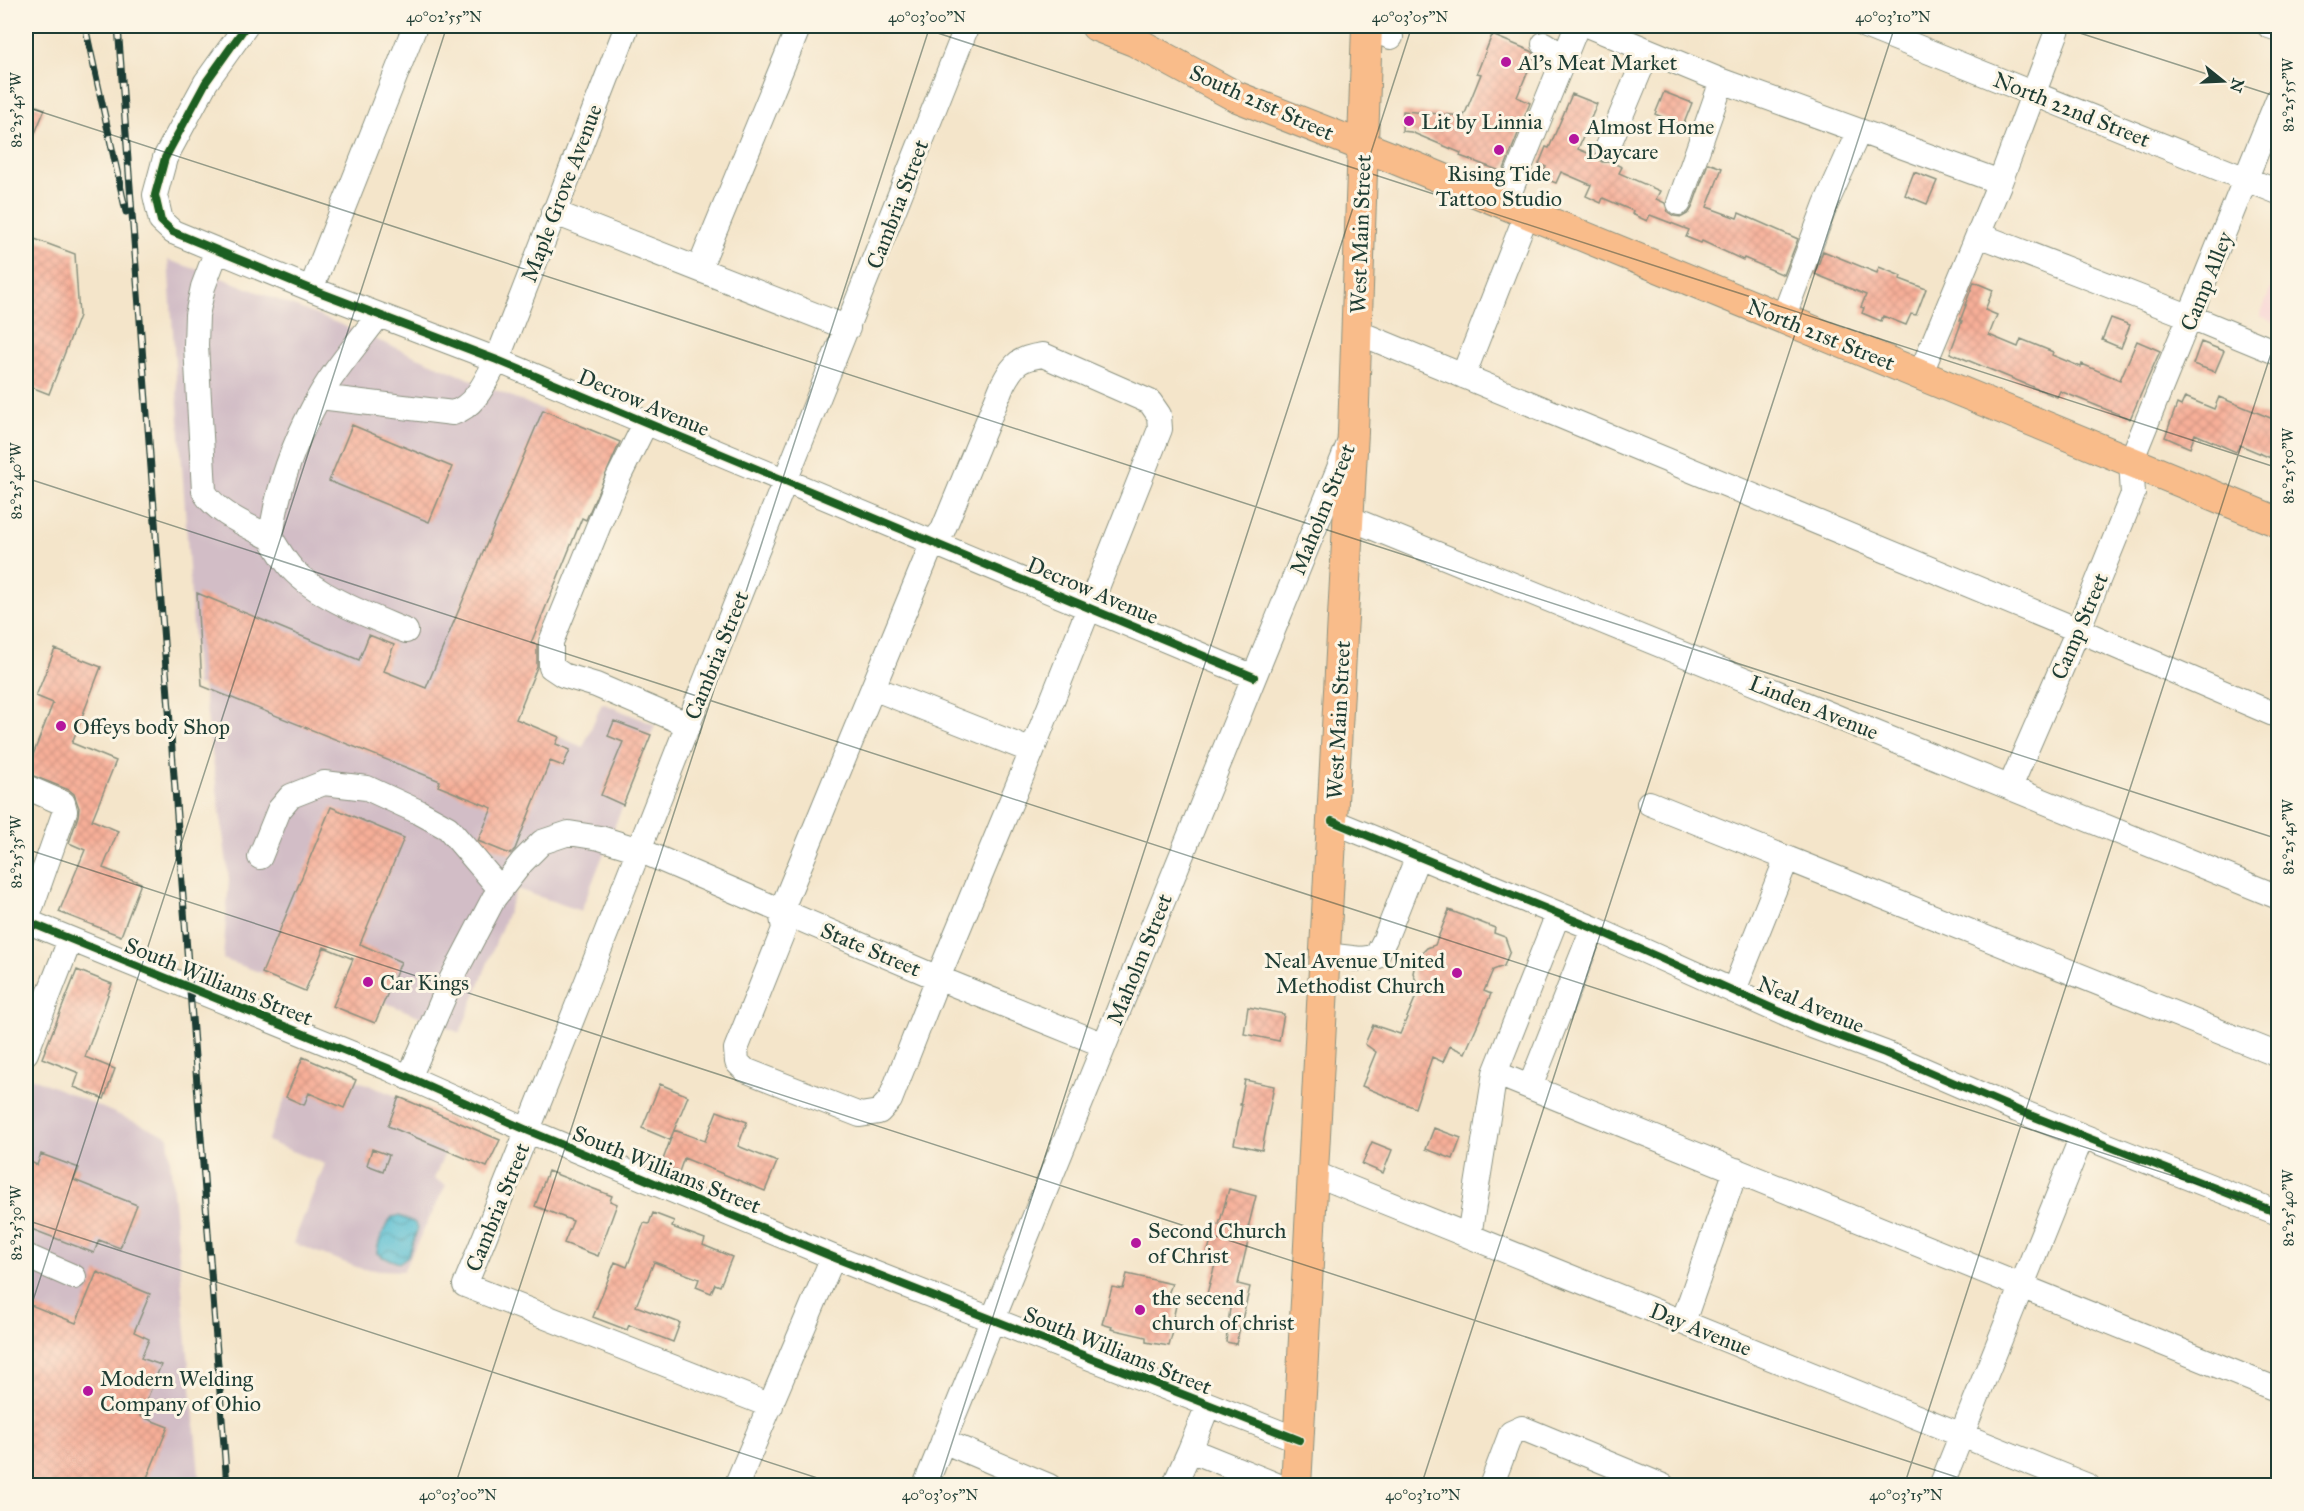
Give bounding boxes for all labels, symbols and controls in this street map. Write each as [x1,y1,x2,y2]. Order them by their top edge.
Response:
text: 40°02'55"N [406,8,482,26]
text: 40°03'00"N [888,8,966,26]
text: 40°03'05"N [1372,8,1448,26]
text: 40°03'10"N [1855,8,1931,26]
place label: Al's Meat Market [1517,49,1678,76]
north arrow [2193,51,2253,111]
marker: Al's Meat Market [1499,55,1513,69]
text: 82°25'55"W [2279,57,2297,132]
street label: South 21st Street [1185,59,1338,146]
street label: North 22nd Street [1990,66,2154,153]
text: 82°25'45"W [7,72,25,148]
text: N [2226,76,2248,95]
street label: Maple Grove Avenue [515,101,608,286]
place label: Lit by Linnia [1421,108,1543,135]
place label: Almost Home Daycare [1585,113,1715,165]
marker: Lit by Linnia [1402,114,1416,128]
marker: Almost Home Daycare [1567,132,1581,146]
street label: Cambria Street [860,136,935,273]
marker: Rising Tide Tattoo Studio [1492,143,1506,157]
street label: West Main Street [1344,154,1377,314]
place label: Rising Tide Tattoo Studio [1436,160,1562,212]
street label: Camp Alley [2174,227,2239,335]
street label: North 21st Street [1743,293,1899,377]
street label: Decrow Avenue [574,363,714,442]
text: 82°25'50"W [2279,427,2297,504]
street label: Maholm Street [1284,439,1361,579]
text: 82°25'40"W [7,442,25,520]
street label: Decrow Avenue [1023,551,1163,630]
street label: Camp Street [2045,569,2114,684]
street label: Cambria Street [678,587,755,723]
street label: West Main Street [1321,640,1356,800]
street label: Linden Avenue [1745,669,1882,746]
place label: Offeys body Shop [73,713,230,740]
marker: Offeys body Shop [54,719,68,733]
text: 82°25'45"W [2279,799,2297,875]
text: 82°25'35"W [7,815,25,889]
street label: Maholm Street [1101,889,1178,1029]
street label: State Street [817,916,925,983]
street label: South Williams Street [121,931,317,1032]
place label: Neal Avenue United Methodist Church [1264,947,1445,999]
marker: Neal Avenue United Methodist Church [1450,966,1464,980]
place label: Car Kings [380,969,469,996]
street label: Neal Avenue [1753,970,1868,1039]
marker: Car Kings [361,975,375,989]
street label: South Williams Street [569,1119,765,1220]
street label: Cambria Street [459,1139,536,1275]
text: 82°25'40"W [2279,1169,2297,1247]
text: 82°25'30"W [7,1185,25,1260]
place label: Second Church of Christ [1148,1217,1287,1269]
marker: Second Church of Christ [1129,1236,1143,1250]
place label: the secend church of christ [1152,1284,1295,1336]
street label: Day Avenue [1646,1297,1756,1362]
street label: South Williams Street [1020,1300,1216,1401]
marker: the secend church of christ [1133,1303,1147,1317]
place label: Modern Welding Company of Ohio [100,1365,261,1417]
marker: Modern Welding Company of Ohio [81,1384,95,1398]
text: 40°03'00"N [419,1486,497,1504]
text: 40°03'05"N [902,1486,978,1504]
text: 40°03'10"N [1385,1486,1461,1504]
text: 40°03'15"N [1869,1486,1943,1504]

